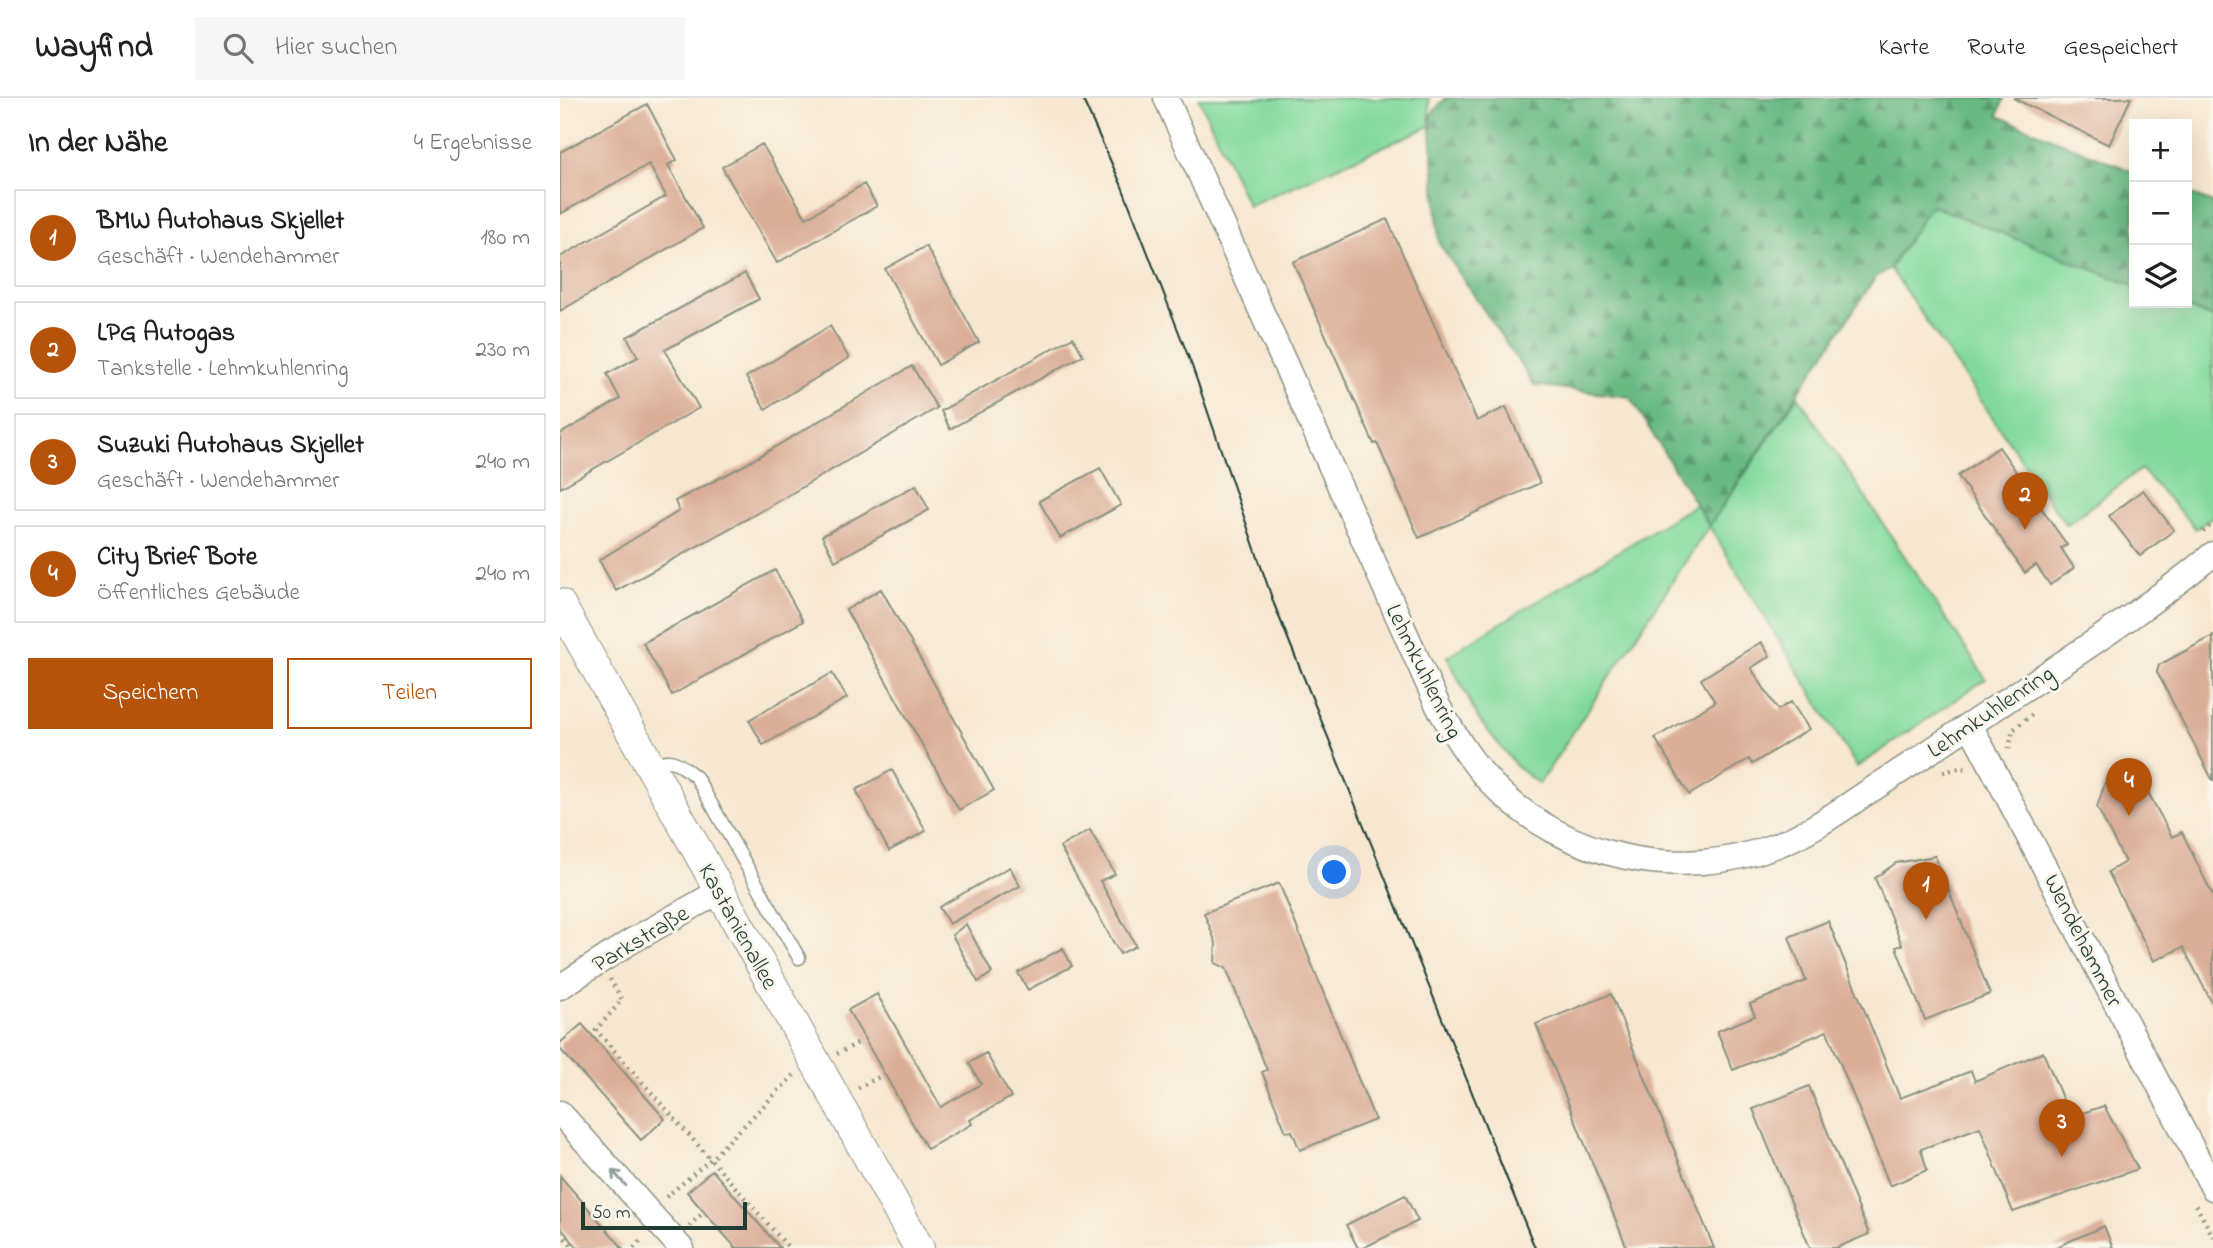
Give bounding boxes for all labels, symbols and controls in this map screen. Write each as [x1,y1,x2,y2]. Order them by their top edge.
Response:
search box [195,17,685,80]
text: Wayfind [35,24,153,72]
icon: search [219,29,257,67]
text: Hier suchen [275,29,397,67]
text: Karte [1878,31,1929,66]
text: Route [1967,31,2026,66]
text: Gespeichert [2064,31,2178,66]
map controls [2129,119,2192,308]
button: + [2129,119,2192,182]
text: In der Nähe [28,122,168,166]
text: 4 Ergebnisse [414,127,532,160]
button: − [2129,182,2192,245]
text: BMW Autohaus Skjellet [97,203,344,241]
text: 1 [49,222,57,255]
text: 180 m [481,222,530,255]
text: Geschäft · Wendehammer [97,241,339,274]
button: layers [2129,245,2192,308]
text: LPG Autogas [97,315,235,353]
text: 2 [47,334,59,367]
text: 230 m [476,334,530,367]
text: Tankstelle · Lehmkuhlenring [97,353,348,386]
text: Suzuki Autohaus Skjellet [97,427,364,465]
text: 3 [48,446,58,479]
text: 240 m [476,446,530,479]
text: Geschäft · Wendehammer [97,465,339,498]
pin: 2 [2002,472,2048,530]
text: City Brief Bote [97,539,258,577]
text: 4 [48,558,58,591]
text: 240 m [476,558,530,591]
text: Öffentliches Gebäude [97,577,300,610]
street label: Lehmkuhlenring [1375,599,1471,745]
button: Speichern [28,658,273,729]
button: Teilen [287,658,532,729]
street label: Lehmkuhlenring [1921,658,2062,768]
pin: 4 [2106,758,2152,816]
your location [1317,855,1351,889]
street label: Kastanienallee [688,858,786,997]
pin: 1 [1903,862,1949,920]
street label: Wendehammer [2033,868,2131,1014]
street label: Parkstraße [586,897,697,983]
pin: 3 [2039,1099,2085,1157]
one-way arrow [611,1170,628,1187]
scale bar [581,1199,747,1231]
text: 50 m [592,1200,631,1227]

